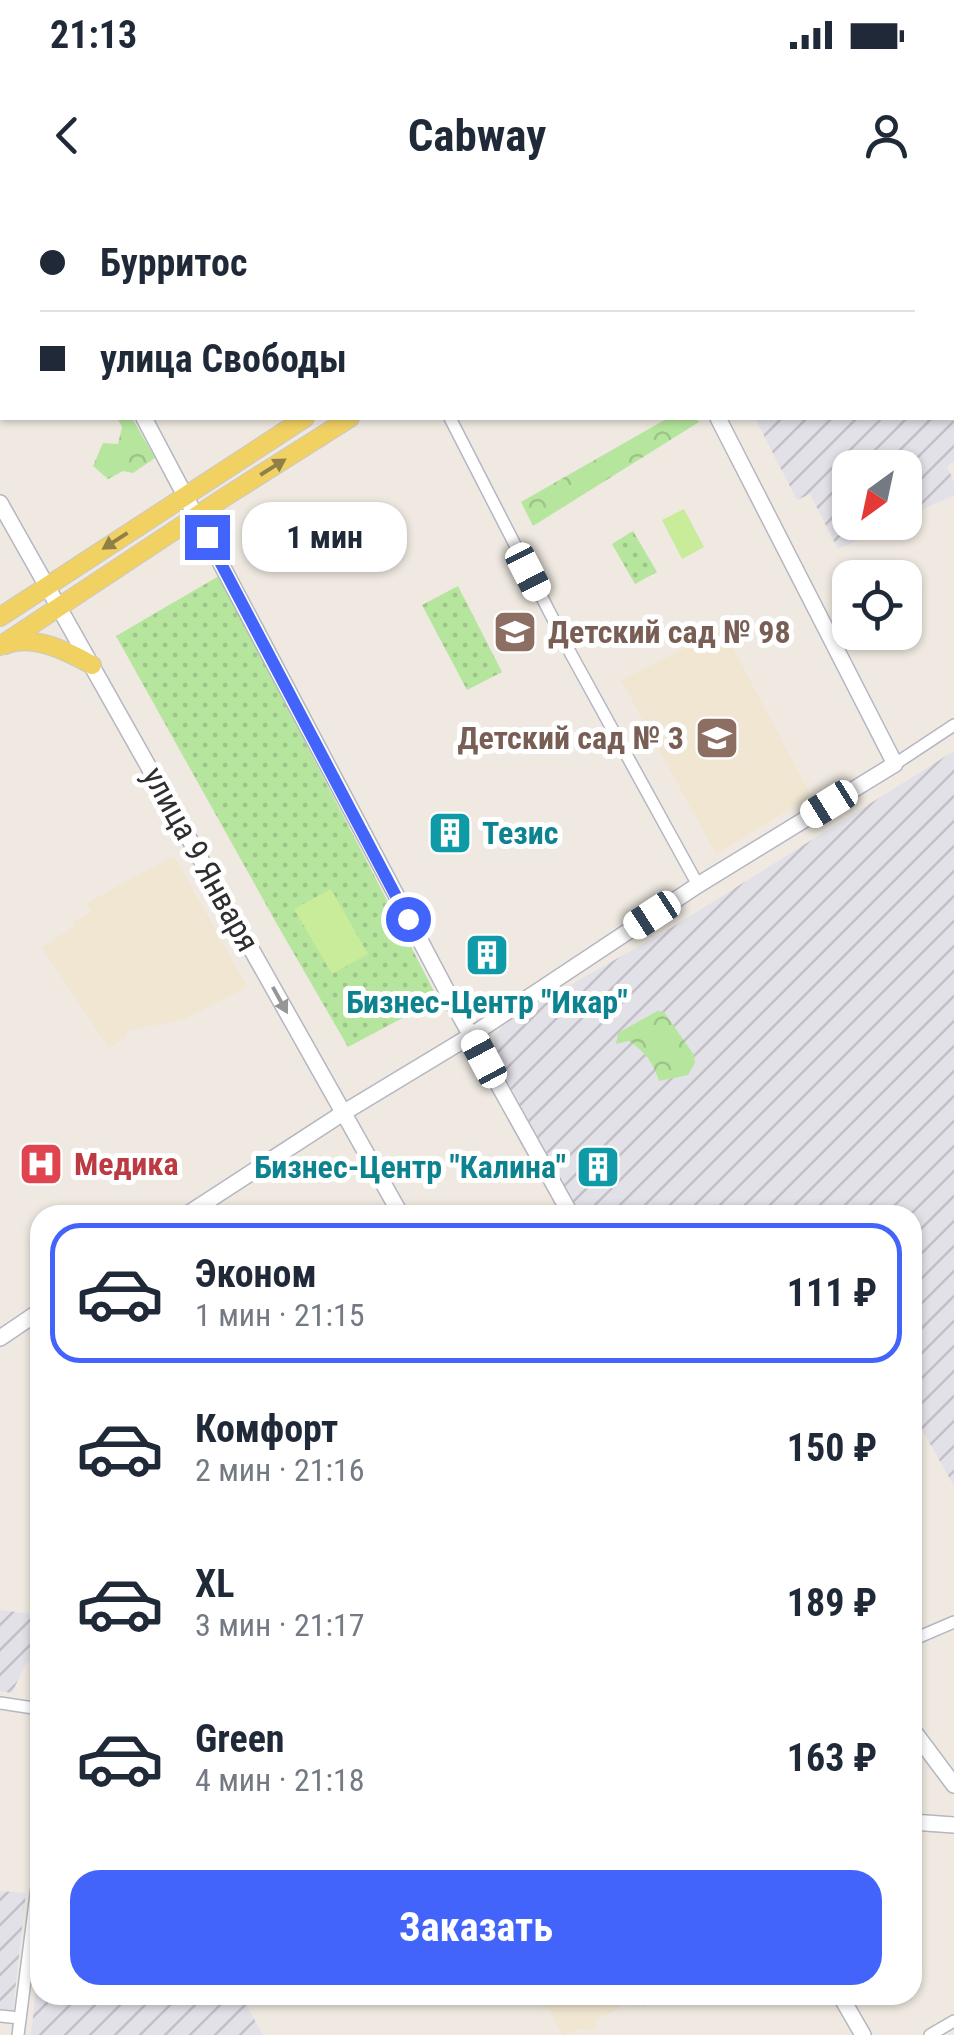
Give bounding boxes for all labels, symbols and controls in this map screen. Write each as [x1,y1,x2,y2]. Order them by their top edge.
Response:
text: 21:13 [50,13,137,57]
icon: back [40,108,95,163]
icon: person [859,108,914,163]
text: Cabway [408,109,546,162]
text: Бурритос [100,241,247,285]
text: улица Свободы [100,337,347,381]
north arrow [832,450,922,540]
map controls [832,450,922,650]
one-way arrow [259,458,286,476]
callout: 1 мин [242,502,407,572]
route end [185,515,230,560]
text: 1 мин [286,518,363,556]
one-way arrow [101,531,129,550]
car [501,538,555,606]
button: locate [832,560,922,650]
school or university icon: Детский сад № 98 [492,609,538,655]
place label: Детский сад № 98 [548,613,791,651]
school or university icon: Детский сад № 3 [694,715,740,761]
place label: Детский сад № 3 [457,719,684,757]
street label: улица 9 Января [135,760,267,958]
car [796,775,862,833]
building icon: Тезис [427,810,473,856]
place label: Тезис [482,814,558,852]
car [619,886,685,944]
route start [386,897,431,942]
building icon: Бизнес-Центр "Икар" [464,932,510,978]
place label: Бизнес-Центр "Икар" [346,983,628,1021]
one-way arrow [271,985,288,1014]
car [457,1025,511,1093]
hospital icon: Медика [18,1141,64,1187]
building icon: Бизнес-Центр "Калина" [575,1144,621,1190]
place label: Медика [74,1145,179,1183]
place label: Бизнес-Центр "Калина" [254,1148,566,1186]
icon: car [75,1248,165,1338]
text: Эконом [195,1252,317,1296]
text: 111 ₽ [787,1271,877,1315]
text: 1 мин · 21:15 [195,1296,365,1334]
icon: car [75,1403,165,1493]
text: Комфорт [195,1407,338,1451]
text: 150 ₽ [787,1426,877,1470]
text: 2 мин · 21:16 [195,1451,365,1489]
icon: car [75,1558,165,1648]
text: XL [195,1562,234,1606]
text: 189 ₽ [787,1581,877,1625]
text: 3 мин · 21:17 [195,1606,365,1644]
icon: car [75,1713,165,1803]
text: Green [195,1717,285,1761]
text: 163 ₽ [787,1736,877,1780]
text: 4 мин · 21:18 [195,1761,365,1799]
button: Заказать [70,1870,882,1985]

